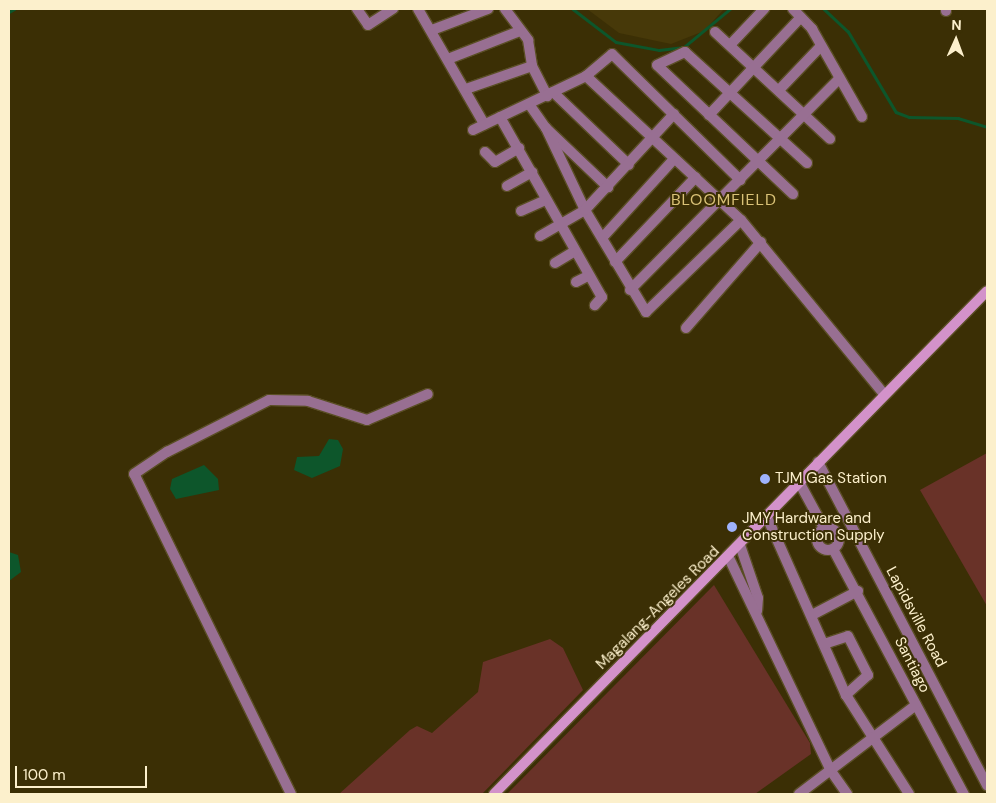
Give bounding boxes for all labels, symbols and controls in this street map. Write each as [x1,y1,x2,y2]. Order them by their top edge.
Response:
north arrow [931,15,981,65]
text: N [951,16,962,34]
district label: BLOOMFIELD [670,190,778,210]
place label: TJM Gas Station [775,470,887,488]
marker: TJM Gas Station [759,473,771,485]
place label: JMY Hardware and Construction Supply [742,509,885,544]
marker: JMY Hardware and Construction Supply [726,521,738,533]
street label: Magalang-Angeles Road [593,543,723,673]
street label: Lapidsville Road [882,564,950,670]
street label: Santiago [890,634,934,696]
scale bar [18,756,150,788]
text: 100 m [23,765,66,785]

